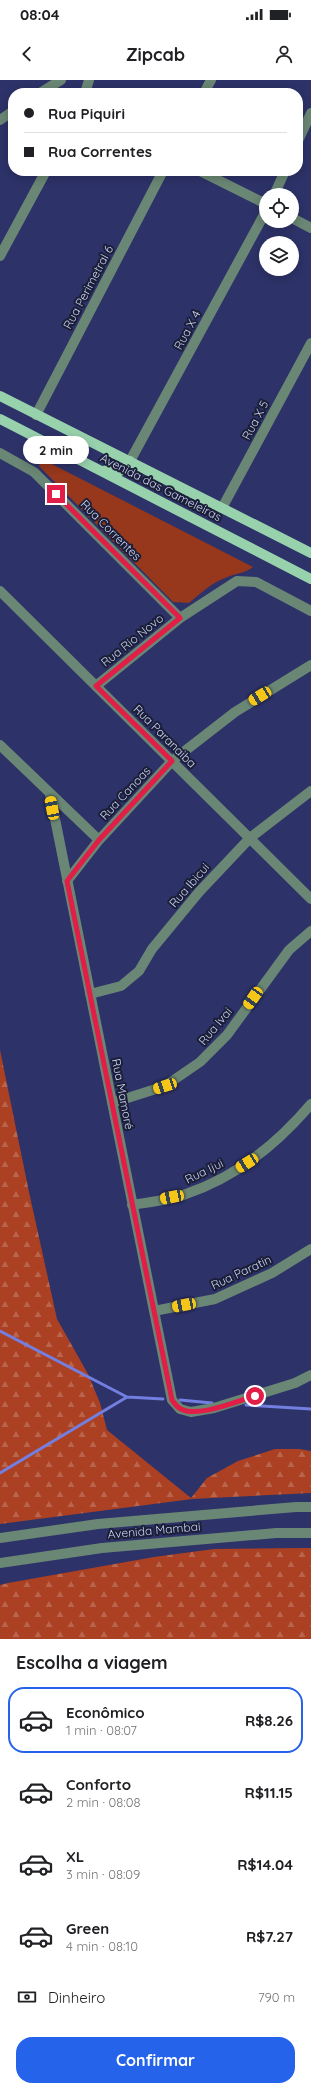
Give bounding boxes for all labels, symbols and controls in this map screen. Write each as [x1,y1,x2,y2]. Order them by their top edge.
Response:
text: 08:04 [20,5,60,24]
icon: back [16,43,38,65]
text: Zipcab [126,43,185,66]
icon: person [273,43,295,65]
text: Rua Piquiri [48,104,125,123]
text: Rua Correntes [48,142,152,161]
map controls [259,188,299,276]
button: locate [259,188,299,228]
button: layers [259,236,299,276]
street label: Rua Perimetral 6 [60,242,117,331]
street label: Rua X 4 [170,308,204,352]
street label: Rua X 5 [238,398,272,442]
callout: 2 min [23,436,89,464]
text: 2 min [39,442,73,458]
street label: Avenida das Gameleiras [98,450,224,524]
route end [47,485,65,503]
street label: Rua Correntes [78,497,145,564]
street label: Rua Rio Novo [98,610,166,670]
car [247,685,273,707]
street label: Rua Paranaiba [130,701,200,771]
street label: Rua Canoas [96,763,154,823]
car [44,795,60,821]
street label: Rua Ibicui [166,860,212,910]
car [241,985,265,1011]
street label: Rua Ivai [195,1004,235,1048]
street label: Rua Mamoré [109,1057,137,1131]
car [152,1077,178,1095]
car [234,1152,260,1174]
street label: Rua Ijui [182,1155,226,1187]
car [159,1189,185,1205]
street label: Rua Paratin [208,1251,274,1293]
car [171,1297,197,1313]
route start [246,1387,264,1405]
street label: Avenida Mambai [107,1518,201,1542]
text: Escolha a viagem [16,1651,168,1674]
icon: car [18,1702,54,1738]
text: Econômico [66,1703,145,1722]
text: R$8.26 [245,1711,293,1730]
text: 1 min · 08:07 [66,1722,137,1738]
icon: car [18,1774,54,1810]
text: Conforto [66,1775,131,1794]
text: R$11.15 [245,1783,293,1802]
text: 2 min · 08:08 [66,1794,140,1810]
icon: car [18,1846,54,1882]
text: XL [66,1847,84,1866]
text: R$14.04 [237,1855,293,1874]
text: 3 min · 08:09 [66,1866,140,1882]
icon: car [18,1918,54,1954]
text: Green [66,1919,109,1938]
text: R$7.27 [246,1927,293,1946]
text: 4 min · 08:10 [66,1938,138,1954]
icon: cash [16,1986,38,2008]
text: Dinheiro [48,1988,105,2007]
text: 790 m [258,1989,295,2005]
button: Confirmar [16,2037,295,2083]

